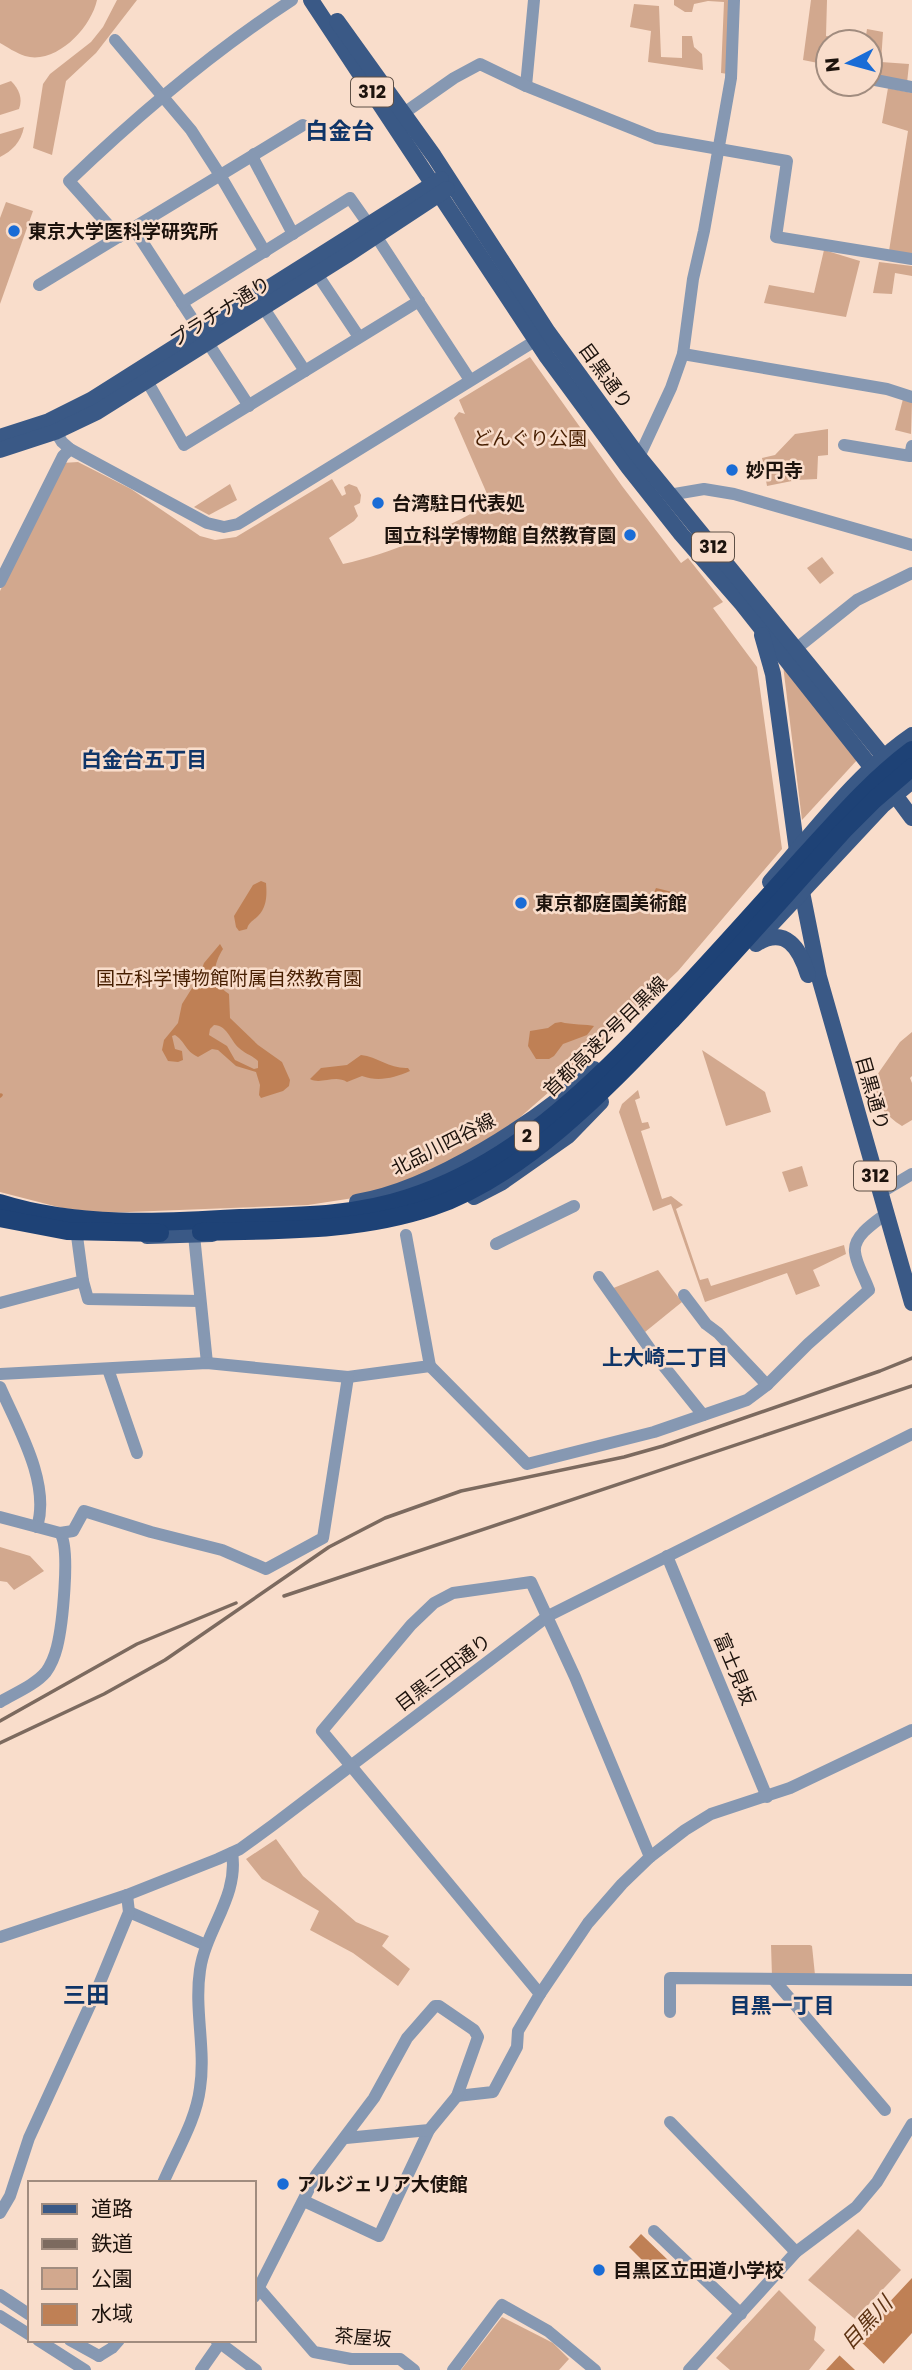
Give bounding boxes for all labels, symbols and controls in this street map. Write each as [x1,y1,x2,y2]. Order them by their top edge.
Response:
north arrow [814,28,884,98]
text: N [818,56,847,73]
road number: 312 [351,78,393,106]
district label: 白金台 [306,115,375,147]
place label: 東京大学医科学研究所 [28,218,218,245]
marker: 東京大学医科学研究所 [6,223,22,239]
street label: プラチナ通り [165,270,276,353]
street label: 目黒通り [572,338,639,415]
park label: どんぐり公園 [473,425,587,452]
place label: 妙円寺 [746,457,803,484]
marker: 妙円寺 [724,462,740,478]
place label: 台湾駐日代表処 [392,490,525,517]
marker: 台湾駐日代表処 [370,495,386,511]
place label: 国立科学博物館 自然教育園 [384,522,616,549]
marker: 国立科学博物館 自然教育園 [622,527,638,543]
road number: 312 [692,532,734,562]
district label: 白金台五丁目 [81,745,207,774]
place label: 東京都庭園美術館 [535,890,687,917]
marker: 東京都庭園美術館 [513,895,529,911]
park label: 国立科学博物館附属自然教育園 [96,965,362,992]
street label: 首都高速2号目黒線 [537,970,673,1103]
street label: 目黒通り [849,1053,896,1133]
street label: 北品川四谷線 [386,1107,500,1182]
road number: 2 [515,1121,539,1150]
road number: 312 [854,1162,896,1190]
district label: 上大崎二丁目 [602,1343,728,1372]
street label: 目黒三田通り [390,1627,497,1717]
street label: 富士見坂 [707,1629,762,1709]
district label: 三田 [63,1979,109,2011]
district label: 目黒一丁目 [730,1991,835,2020]
place label: アルジェリア大使館 [297,2171,468,2198]
marker: アルジェリア大使館 [275,2176,291,2192]
legend [28,2181,256,2342]
text: 道路 [91,2194,133,2223]
text: 鉄道 [91,2229,133,2258]
place label: 目黒区立田道小学校 [613,2257,784,2284]
marker: 目黒区立田道小学校 [591,2262,607,2278]
text: 公園 [91,2264,133,2293]
water label: 目黒川 [835,2288,900,2356]
text: 水域 [91,2299,133,2328]
street label: 茶屋坂 [334,2322,392,2353]

